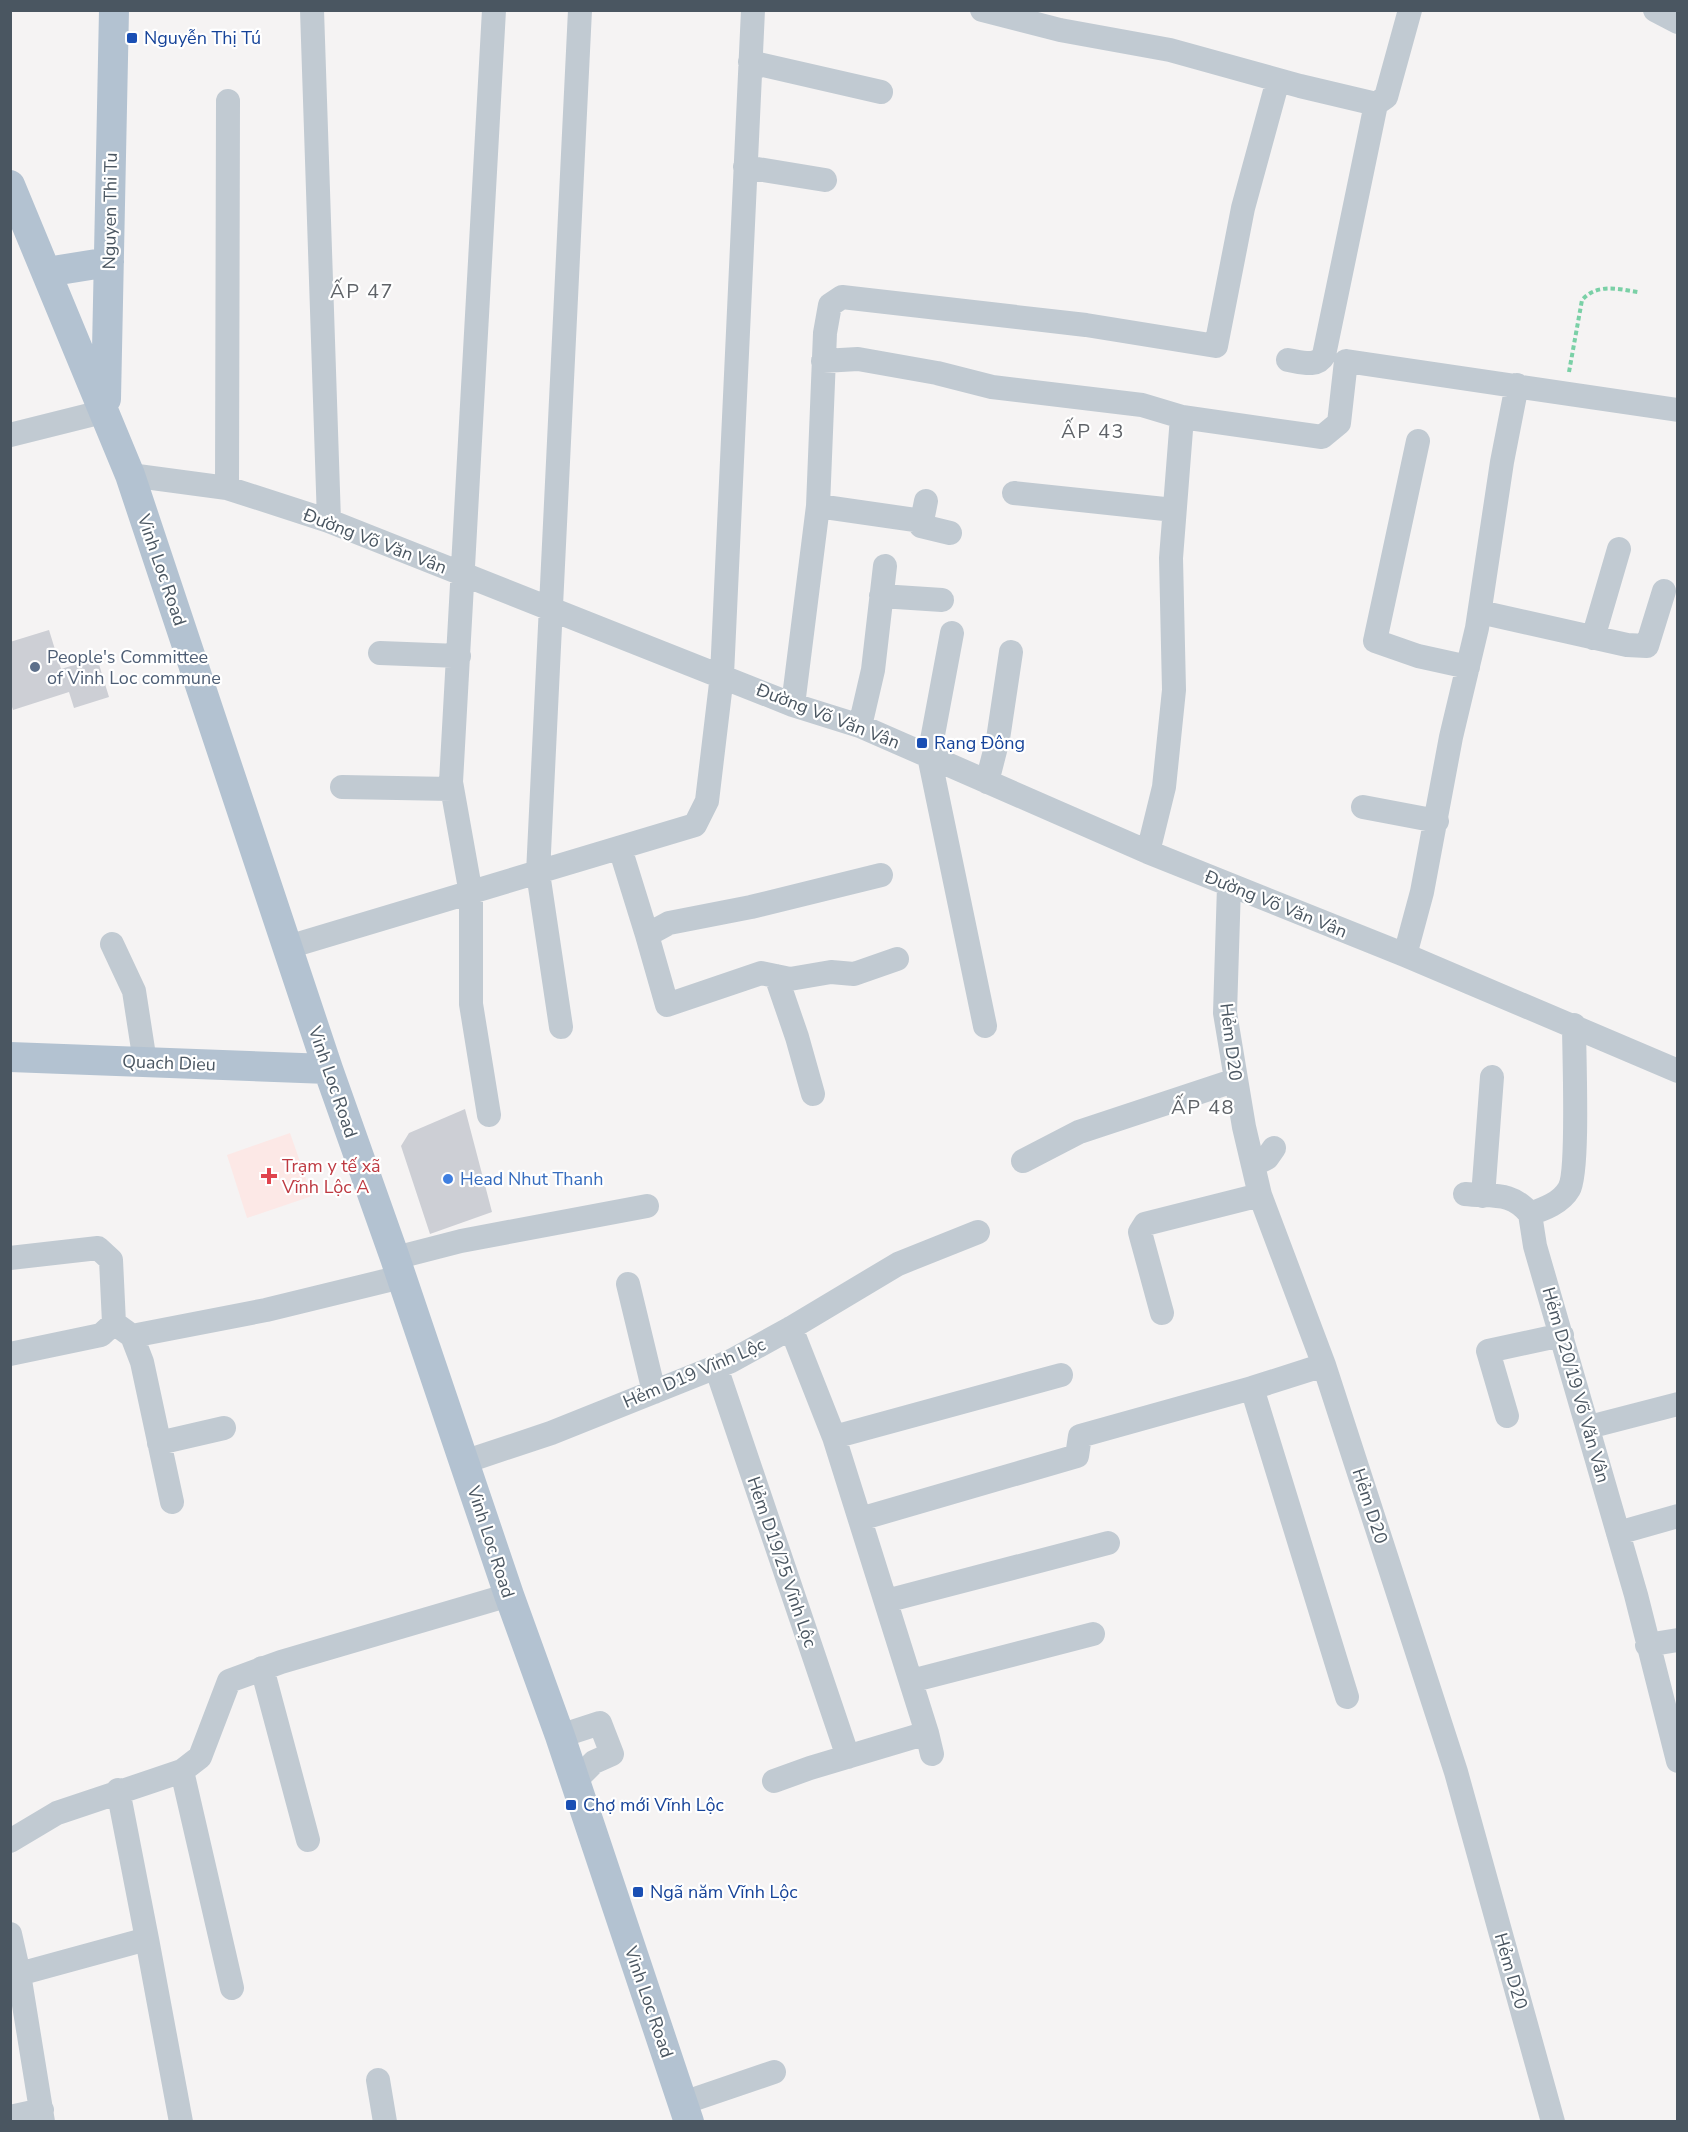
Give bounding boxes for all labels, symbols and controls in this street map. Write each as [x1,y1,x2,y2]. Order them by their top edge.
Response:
place label: Nguyễn Thị Tú [144,26,261,50]
marker: Nguyễn Thị Tú [125,31,139,45]
street label: Nguyen Thi Tu [97,152,123,270]
district label: ẤP 47 [330,277,394,305]
district label: ẤP 43 [1061,417,1125,445]
street label: Đường Võ Văn Vân [299,502,450,579]
street label: Vinh Loc Road [131,510,192,629]
place label: People's Committee of Vinh Loc commune [47,645,221,690]
marker: People's Committee of Vinh Loc commune [28,660,42,674]
street label: Đường Võ Văn Vân [752,677,903,754]
place label: Rạng Đông [934,731,1025,755]
marker: Rạng Đông [915,736,929,750]
street label: Đường Võ Văn Vân [1200,864,1351,944]
street label: Hẻm D20 [1214,1002,1248,1082]
street label: Vinh Loc Road [302,1022,363,1141]
street label: Quach Dieu [122,1049,216,1077]
district label: ẤP 48 [1171,1093,1235,1121]
place label: Trạm y tế xã Vĩnh Lộc A [281,1154,381,1199]
marker: Trạm y tế xã Vĩnh Lộc A [260,1167,278,1185]
place label: Head Nhut Thanh [460,1167,604,1191]
marker: Head Nhut Thanh [441,1172,455,1186]
street label: Hẻm D20/19 Võ Văn Vân [1537,1284,1615,1486]
street label: Hẻm D19 Vĩnh Lộc [619,1332,769,1414]
street label: Hẻm D20 [1346,1465,1394,1547]
street label: Hẻm D19/25 Vĩnh Lộc [741,1473,823,1651]
street label: Vinh Loc Road [461,1482,520,1601]
place label: Chợ mới Vĩnh Lộc [583,1793,724,1817]
marker: Chợ mới Vĩnh Lộc [564,1798,578,1812]
place label: Ngã năm Vĩnh Lộc [650,1880,798,1904]
marker: Ngã năm Vĩnh Lộc [631,1885,645,1899]
street label: Hẻm D20 [1489,1930,1533,2012]
street label: Vinh Loc Road [618,1942,679,2061]

